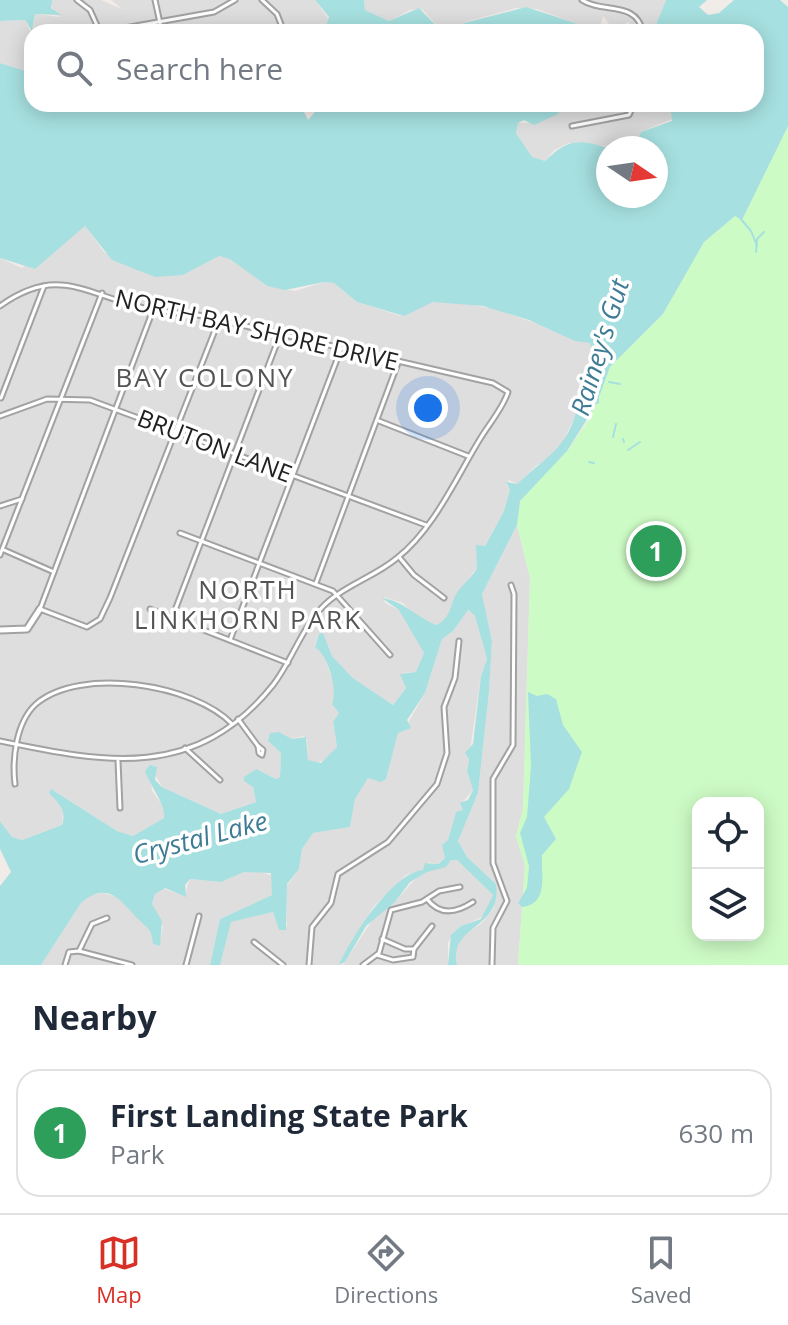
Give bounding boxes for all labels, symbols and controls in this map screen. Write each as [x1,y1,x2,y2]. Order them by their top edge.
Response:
search box [24,24,764,112]
icon: search [52,46,96,90]
text: Search here [116,48,283,89]
north arrow [596,136,668,208]
water label: Rainey's Gut [561,273,637,420]
street label: NORTH BAY SHORE DRIVE [112,280,402,378]
district label: BAY COLONY [115,359,295,395]
your location [408,388,448,428]
street label: BRUTON LANE [133,400,297,490]
pin: 1 [630,521,682,581]
district label: NORTH LINKHORN PARK [134,571,362,637]
map controls [692,797,764,941]
button: locate [692,797,764,869]
water label: Crystal Lake [129,802,271,872]
button: layers [692,869,764,941]
text: Nearby [32,994,157,1040]
text: First Landing State Park [110,1095,468,1136]
text: 1 [53,1115,67,1151]
text: 630 m [679,1115,754,1151]
text: Park [110,1136,164,1172]
tab: Map [96,1231,142,1309]
tab: Directions [334,1231,438,1309]
tab: Saved [631,1231,692,1309]

